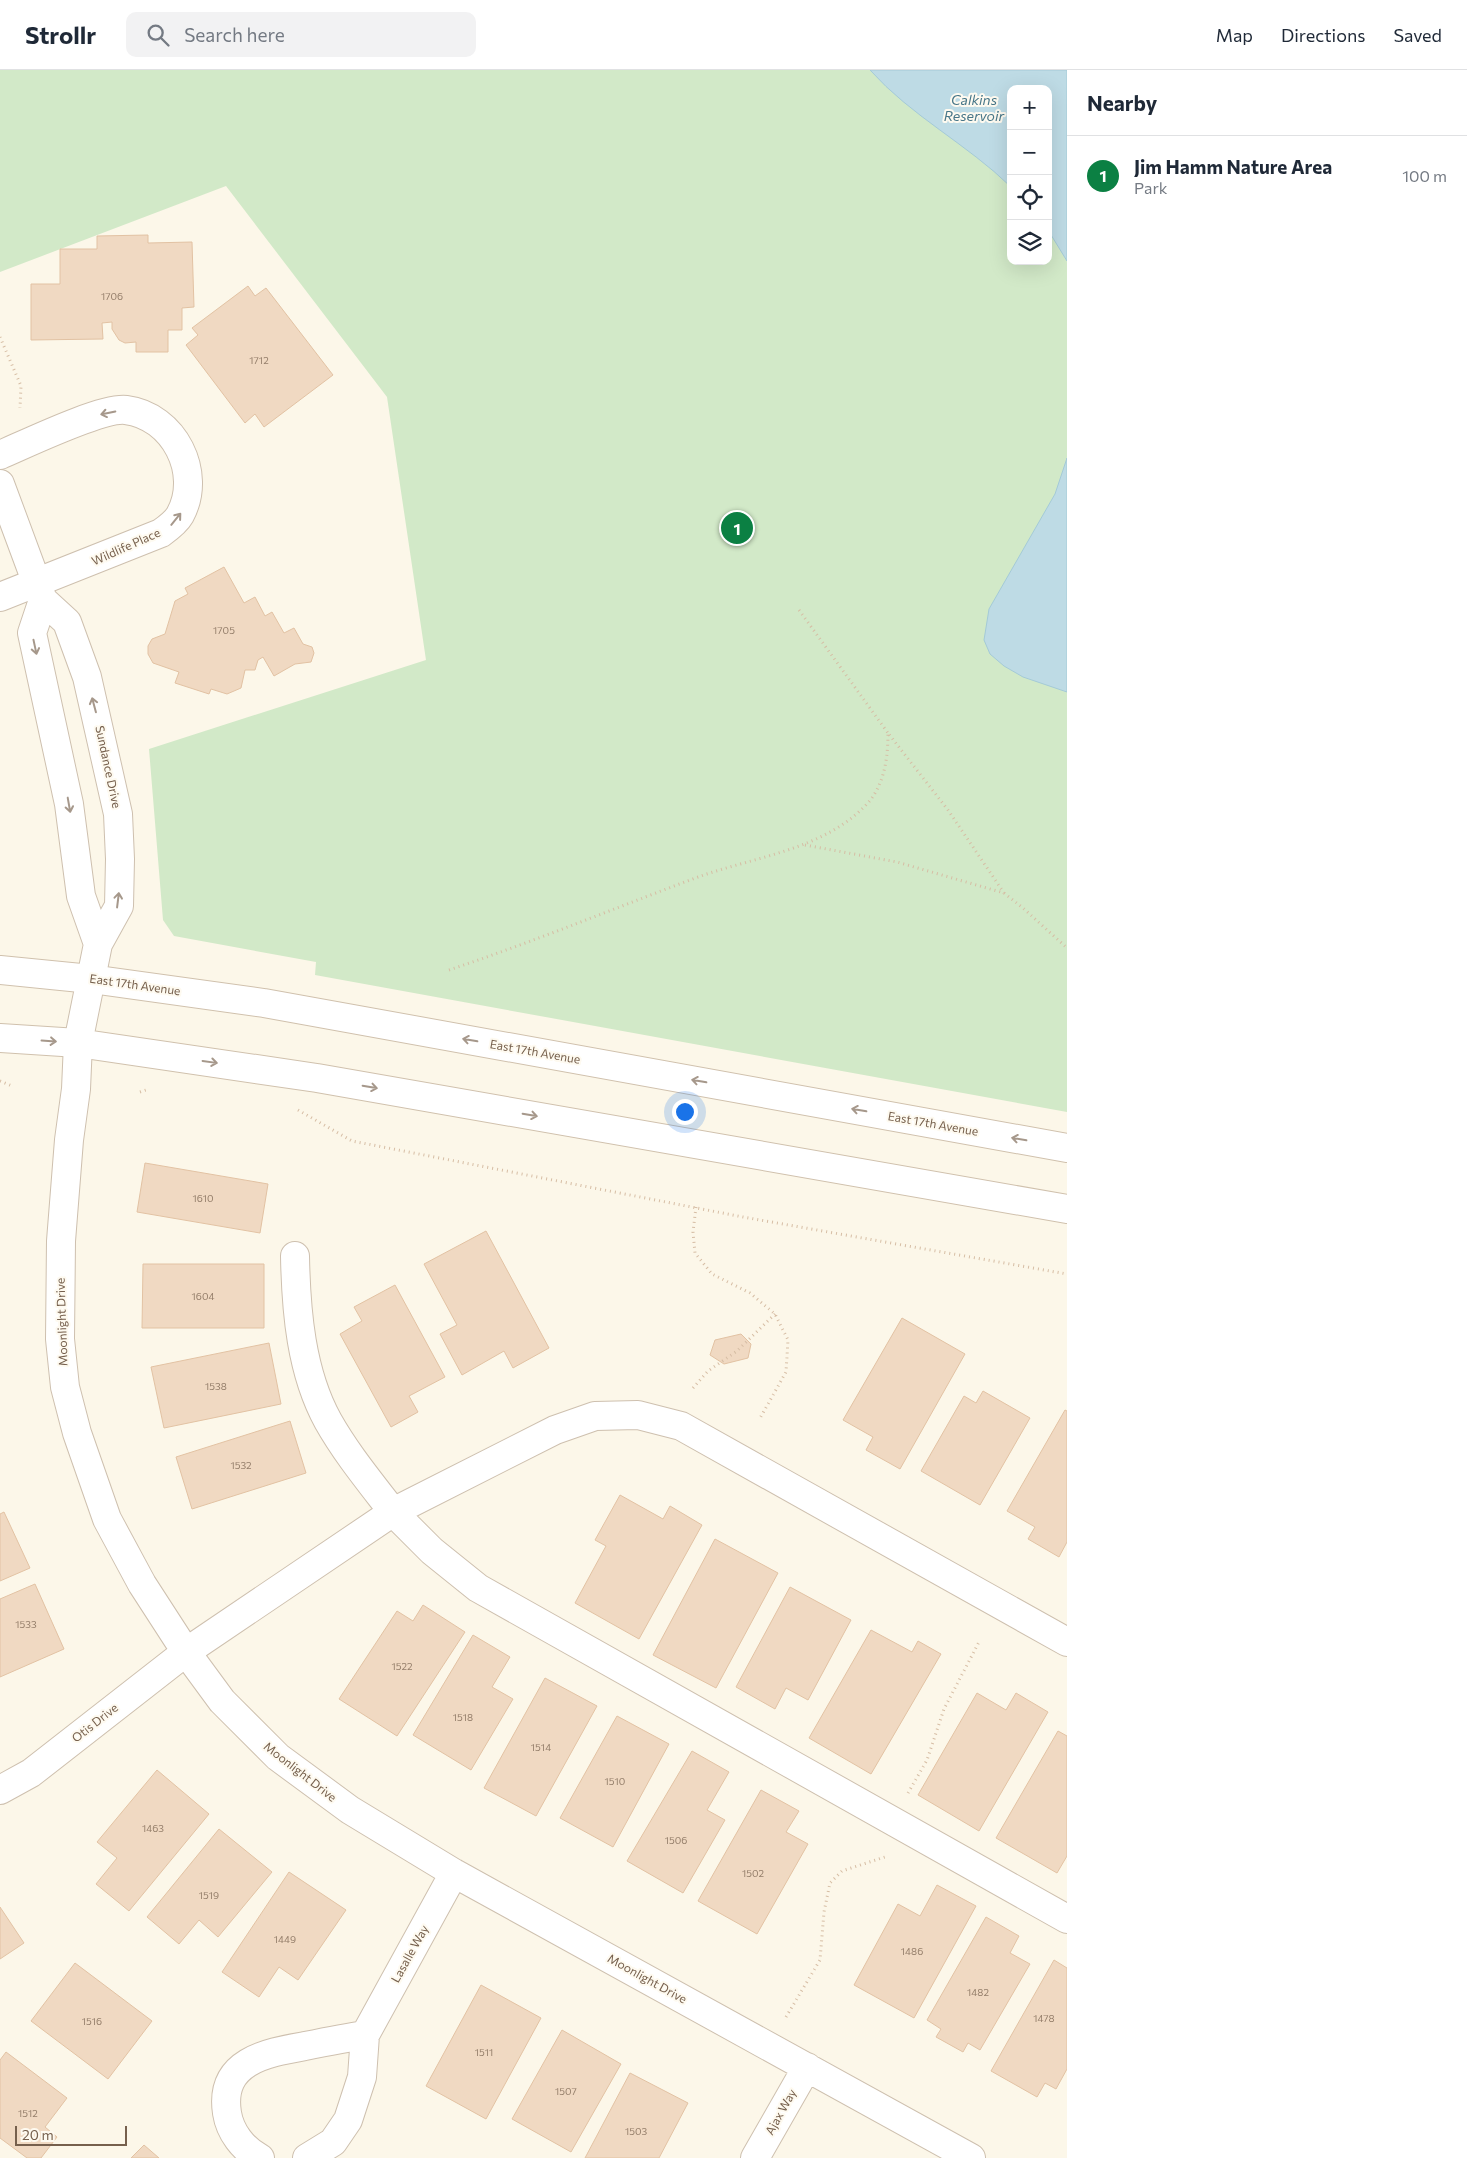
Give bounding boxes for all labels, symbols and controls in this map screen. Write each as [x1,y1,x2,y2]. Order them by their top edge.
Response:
search box [126,12,476,57]
text: Strollr [25,20,96,49]
icon: search [144,21,172,49]
text: Search here [184,23,285,46]
text: Map [1216,24,1253,46]
text: Directions [1281,24,1365,46]
text: Saved [1393,24,1442,46]
map controls [1007,85,1052,265]
button: + [1007,85,1052,130]
text: Nearby [1087,90,1157,115]
water label: Calkins Reservoir [944,91,1005,124]
button: − [1007,130,1052,175]
text: Jim Hamm Nature Area [1134,155,1332,178]
text: 1 [1099,166,1107,185]
text: 100 m [1402,166,1447,185]
button: locate [1007,175,1052,220]
text: Park [1134,178,1167,197]
button: layers [1007,220,1052,265]
house number: 1706 [101,290,123,302]
house number: 1712 [249,354,269,366]
one-way arrow [100,408,116,418]
pin: 1 [721,509,753,547]
one-way arrow [170,513,181,526]
street label: Wildlife Place [89,525,162,567]
house number: 1705 [213,624,235,636]
one-way arrow [31,638,40,654]
one-way arrow [89,698,98,714]
street label: Sundance Drive [93,724,125,809]
one-way arrow [65,797,75,813]
one-way arrow [113,893,123,909]
street label: East 17th Avenue [89,971,181,997]
one-way arrow [463,1035,479,1044]
street label: East 17th Avenue [489,1036,581,1066]
one-way arrow [40,1037,56,1046]
one-way arrow [201,1058,217,1068]
one-way arrow [692,1076,708,1086]
one-way arrow [362,1083,378,1093]
your location [672,1099,698,1125]
one-way arrow [852,1105,868,1115]
street label: East 17th Avenue [887,1108,979,1138]
one-way arrow [522,1111,538,1121]
one-way arrow [1011,1134,1027,1144]
house number: 1610 [192,1192,214,1204]
street label: Moonlight Drive [52,1278,70,1366]
house number: 1604 [192,1290,214,1302]
house number: 1538 [205,1380,227,1392]
house number: 1532 [230,1459,252,1471]
house number: 1533 [15,1618,37,1630]
house number: 1522 [391,1660,413,1672]
street label: Otis Drive [69,1700,120,1745]
house number: 1518 [453,1711,473,1723]
street label: Moonlight Drive [261,1738,340,1804]
house number: 1514 [531,1741,551,1753]
house number: 1510 [605,1775,625,1787]
house number: 1463 [142,1822,164,1834]
house number: 1506 [665,1834,687,1846]
house number: 1502 [742,1867,764,1879]
house number: 1519 [199,1889,219,1901]
street label: Lasalle Way [388,1922,431,1985]
house number: 1449 [274,1933,296,1945]
house number: 1486 [901,1945,923,1957]
street label: Moonlight Drive [605,1951,690,2006]
house number: 1482 [967,1986,989,1998]
house number: 1478 [1033,2012,1055,2024]
house number: 1516 [82,2015,102,2027]
house number: 1511 [475,2046,493,2058]
house number: 1507 [555,2085,577,2097]
street label: Ajax Way [762,2086,798,2137]
house number: 1512 [18,2107,38,2119]
scale bar [15,2123,128,2146]
house number: 1503 [625,2125,647,2137]
text: 20 m [22,2126,54,2143]

